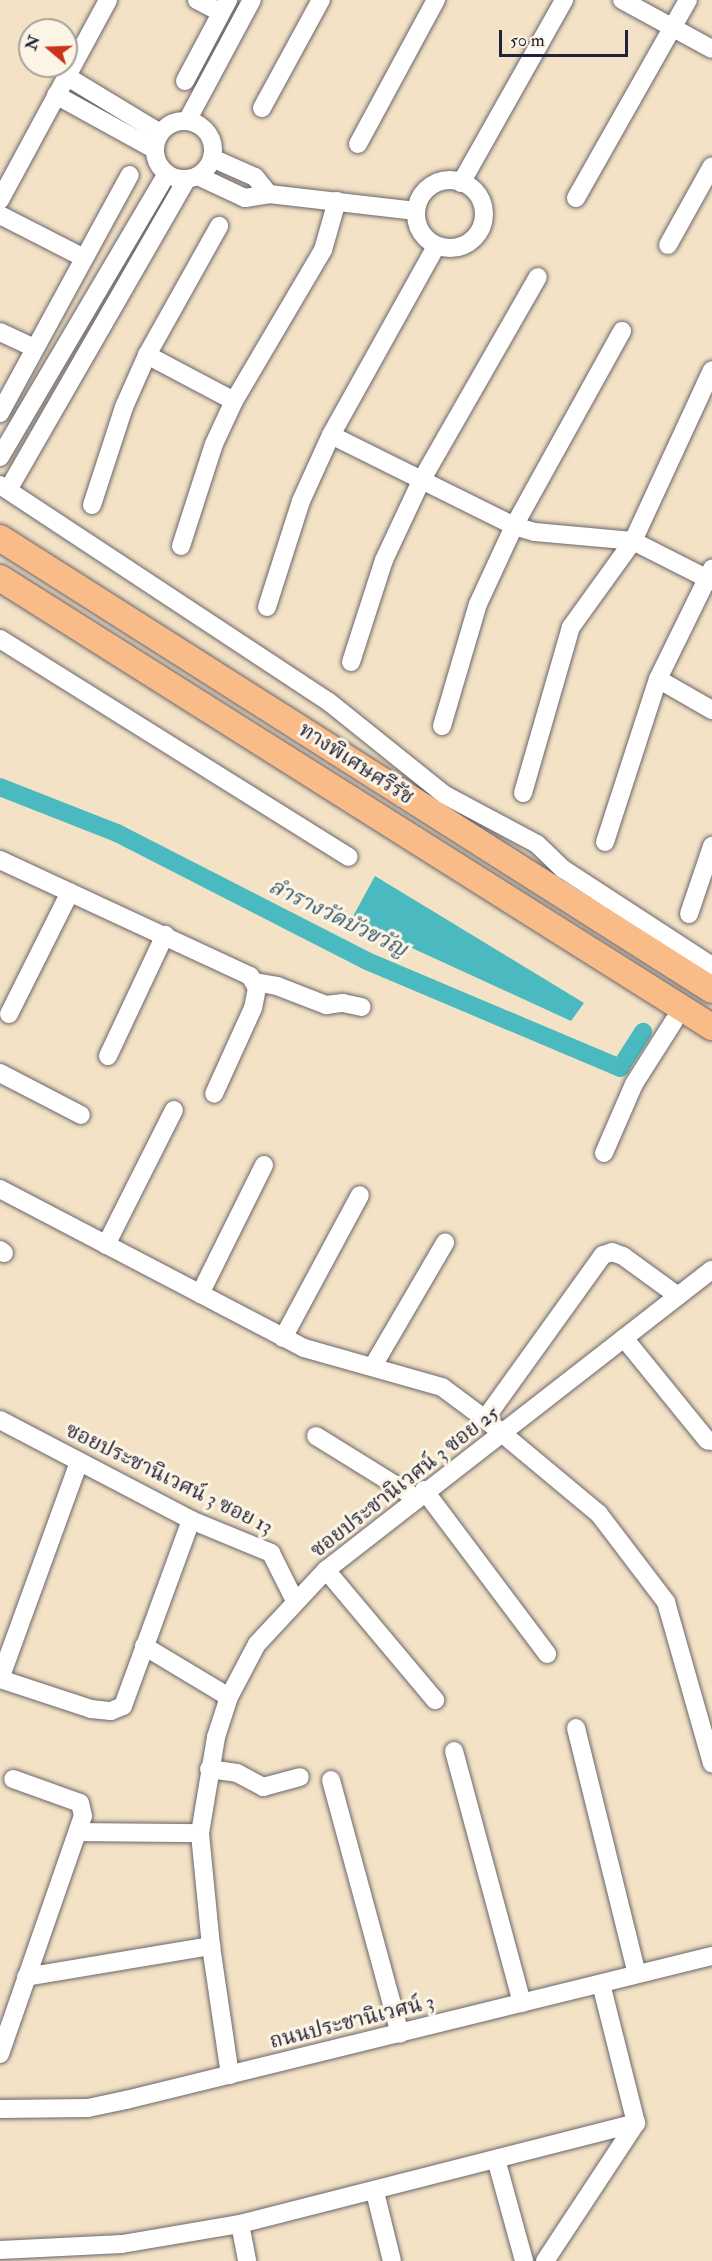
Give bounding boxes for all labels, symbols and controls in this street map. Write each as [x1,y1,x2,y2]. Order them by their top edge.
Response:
north arrow [18,18,78,78]
scale bar [502,18,631,56]
text: 50 m [510,29,545,52]
text: N [21,33,45,53]
street label: ทางพิเศษศรีรัช [294,718,418,810]
water label: ลำรางวัดบัวขวัญ [265,873,411,963]
street label: ซอยประชานิเวศน์ 3 ซอย 25 [306,1401,504,1563]
street label: ซอยประชานิเวศน์ 3 ซอย 13 [61,1418,277,1540]
street label: ถนนประชานิเวศน์ 3 [267,1989,437,2055]

